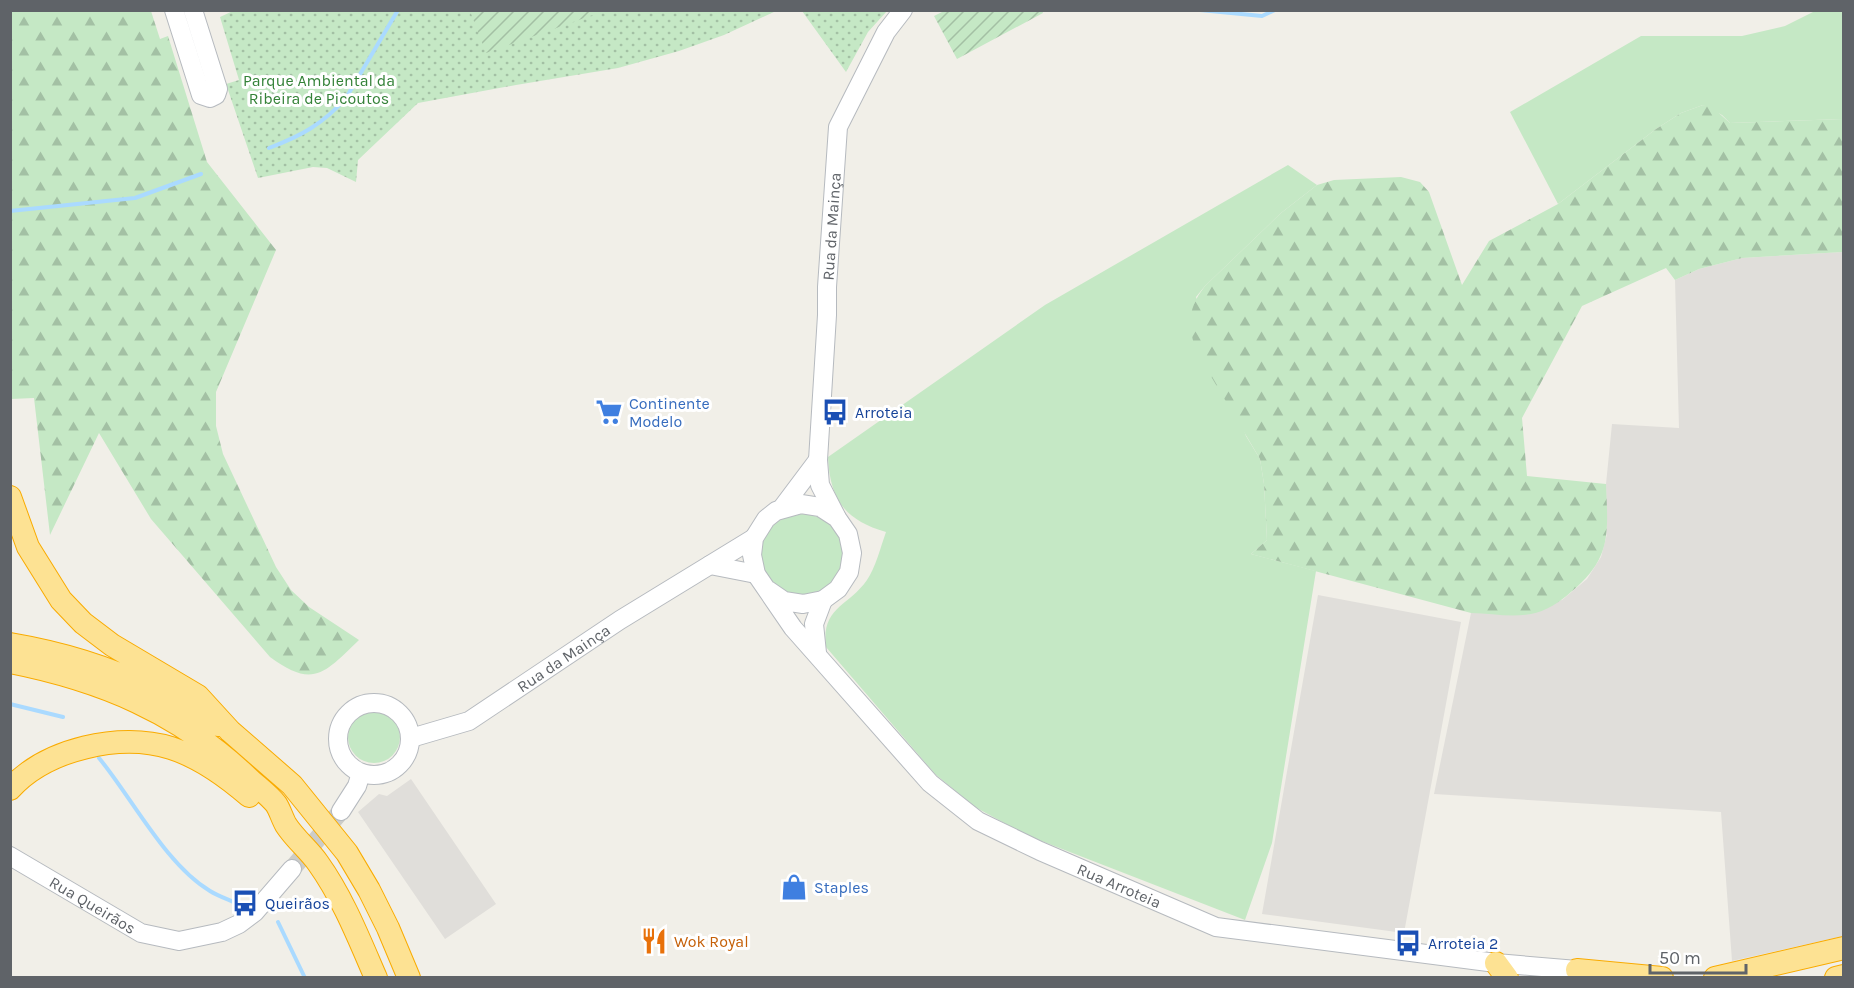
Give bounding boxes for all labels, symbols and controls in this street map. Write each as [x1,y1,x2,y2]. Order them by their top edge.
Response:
park label: Parque Ambiental da Ribeira de Picoutos [243,71,395,108]
street label: Rua da Mainça [818,172,845,281]
place label: Continente Modelo [629,394,710,431]
supermarket icon: Continente Modelo [594,397,624,427]
bus stop icon: Arroteia [820,397,850,427]
place label: Arroteia [855,403,912,422]
street label: Rua da Mainça [513,620,614,696]
street label: Rua Arroteia [1074,859,1164,912]
street label: Rua Queirãos [46,872,139,938]
shop icon: Staples [779,872,809,902]
place label: Staples [814,878,869,897]
bus stop icon: Queirãos [230,888,260,918]
place label: Queirãos [265,894,330,913]
restaurant icon: Wok Royal [639,926,669,956]
bus stop icon: Arroteia 2 [1393,928,1423,958]
place label: Wok Royal [674,932,749,951]
place label: Arroteia 2 [1428,934,1498,953]
scale bar [1650,937,1746,975]
text: 50 m [1659,947,1701,969]

